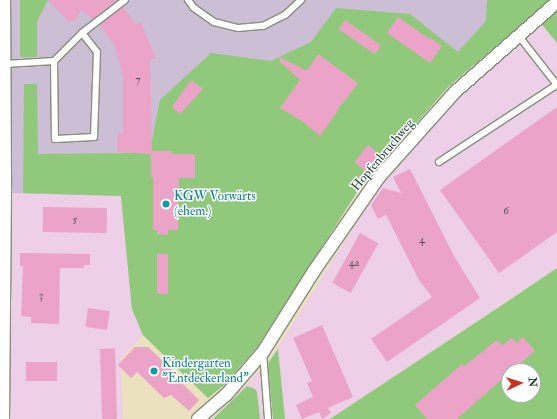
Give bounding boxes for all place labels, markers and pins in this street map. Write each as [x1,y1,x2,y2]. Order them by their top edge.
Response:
place label: KGW Vorwärts (ehem.) [174,189,256,220]
marker: KGW Vorwärts (ehem.) [161,199,171,209]
place label: Kindergarten "Entdeckerland" [162,356,249,387]
marker: Kindergarten "Entdeckerland" [149,366,159,376]

